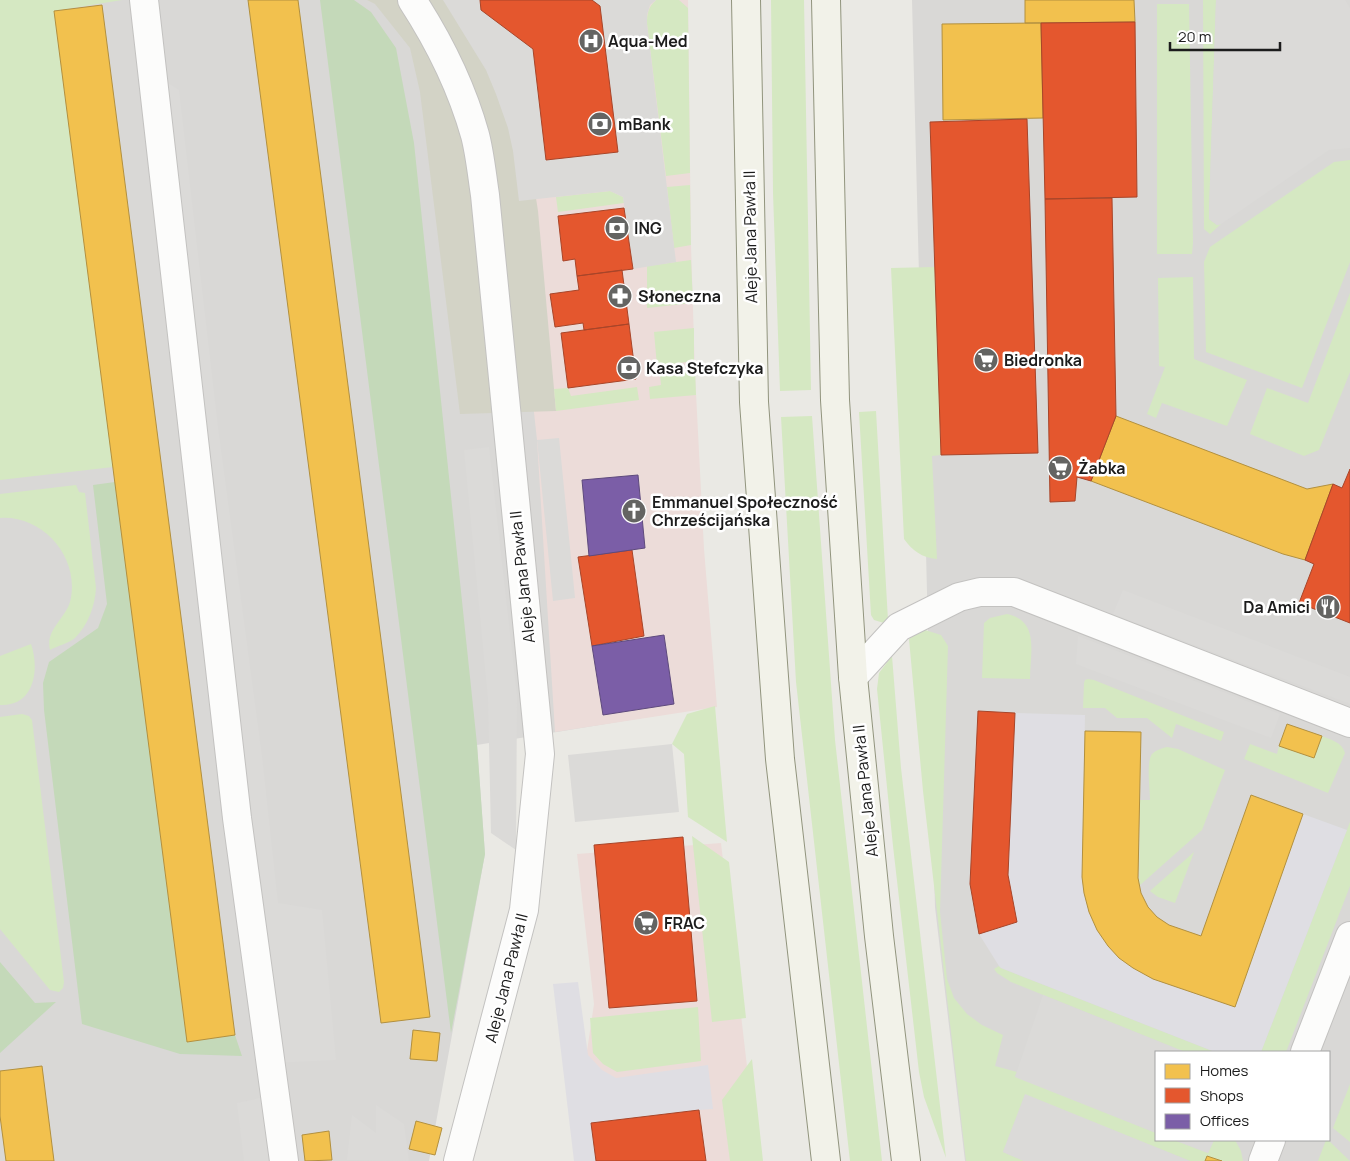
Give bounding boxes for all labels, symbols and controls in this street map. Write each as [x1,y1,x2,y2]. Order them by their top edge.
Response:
scale bar [1170,20,1280,52]
text: 20 m [1178,26,1211,47]
hospital icon: Aqua-Med [578,28,604,54]
place label: Aqua-Med [608,30,688,52]
bank icon: mBank [587,111,613,137]
place label: mBank [618,113,671,135]
street label: Aleje Jana Pawła II [738,170,762,304]
bank icon: ING [604,215,630,241]
place label: ING [634,217,662,239]
pharmacy icon: Słoneczna [607,283,633,309]
place label: Słoneczna [638,285,721,307]
supermarket icon: Biedronka [973,347,999,373]
place label: Biedronka [1004,349,1082,371]
bank icon: Kasa Stefczyka [616,355,642,381]
place label: Kasa Stefczyka [646,357,763,379]
supermarket icon: Żabka [1047,455,1073,481]
place label: Żabka [1078,457,1126,479]
place label: Emmanuel Społeczność Chrześcijańska [652,491,838,531]
church icon: Emmanuel Społeczność Chrześcijańska [621,498,647,524]
street label: Aleje Jana Pawła II [504,510,540,644]
restaurant icon: Da Amici [1315,594,1341,620]
place label: Da Amici [1243,596,1310,618]
street label: Aleje Jana Pawła II [847,724,883,858]
supermarket icon: FRAC [633,910,659,936]
street label: Aleje Jana Pawła II [479,911,533,1045]
place label: FRAC [664,912,705,934]
legend [1155,1051,1330,1141]
text: Homes [1200,1060,1249,1081]
text: Shops [1200,1085,1244,1106]
text: Offices [1200,1110,1249,1131]

